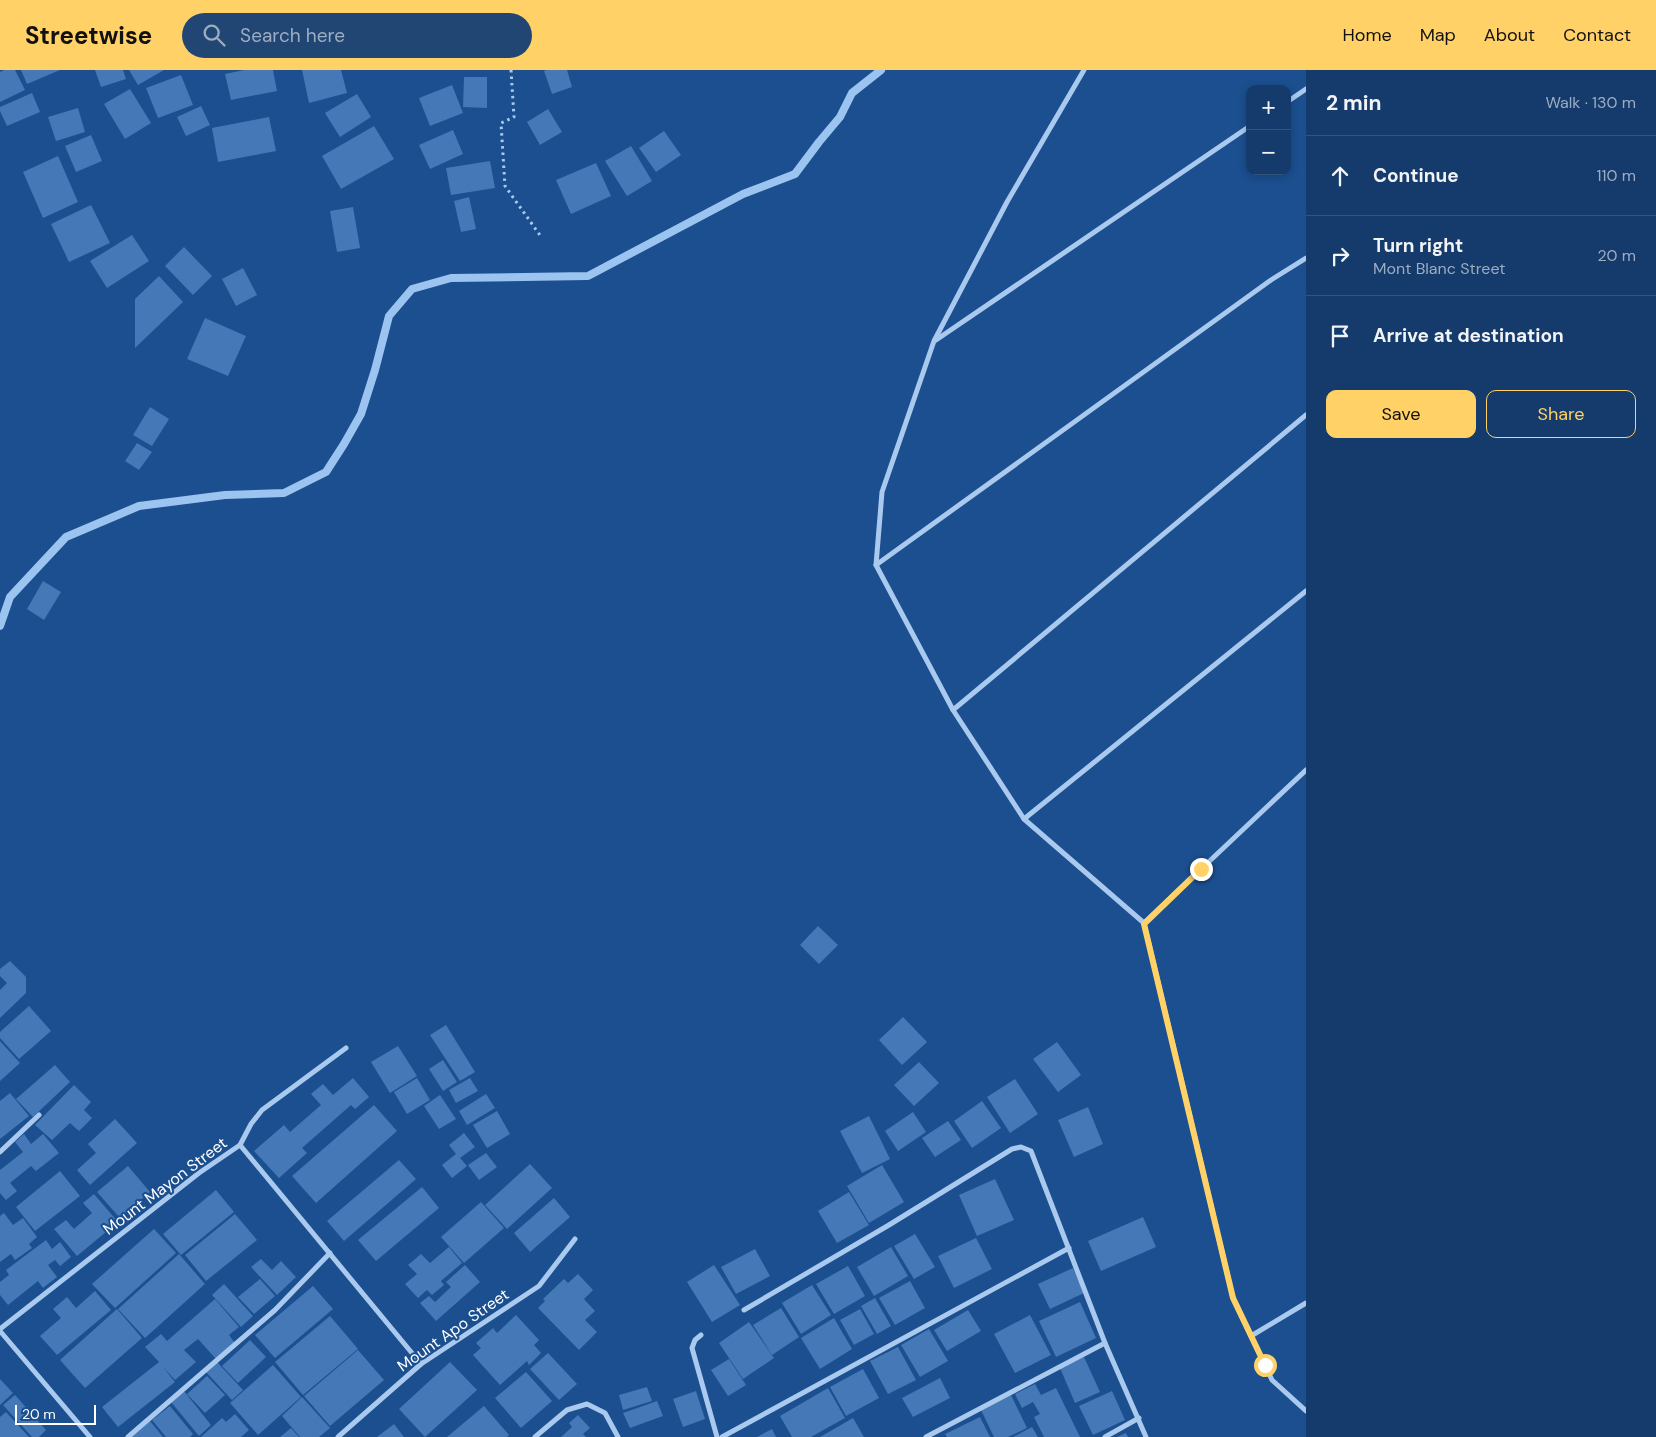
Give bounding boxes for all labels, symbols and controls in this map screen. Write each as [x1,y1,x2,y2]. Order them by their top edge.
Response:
search box [182,13,532,58]
text: Streetwise [25,20,152,51]
icon: search [200,21,228,49]
text: Search here [240,23,345,48]
text: Home [1342,23,1392,47]
text: Map [1420,23,1456,47]
text: About [1484,23,1535,47]
text: Contact [1563,23,1631,47]
map controls [1246,85,1291,175]
button: + [1246,85,1291,130]
text: 2 min [1326,89,1382,117]
text: Walk · 130 m [1545,92,1636,113]
button: − [1246,130,1291,175]
icon: ahead [1326,162,1354,190]
text: Continue [1373,163,1459,188]
text: 110 m [1597,165,1636,186]
text: Turn right [1373,233,1463,258]
icon: right [1326,242,1354,270]
text: 20 m [1597,245,1636,266]
text: Mont Blanc Street [1373,258,1506,279]
icon: arrive [1326,322,1354,350]
text: Arrive at destination [1373,323,1564,348]
button: Save [1326,390,1476,438]
button: Share [1486,390,1636,438]
route end [1190,858,1213,881]
street label: Mount Mayon Street [99,1132,231,1240]
street label: Mount Apo Street [393,1284,513,1376]
route start [1254,1354,1277,1377]
scale bar [15,1402,96,1425]
text: 20 m [22,1405,56,1423]

